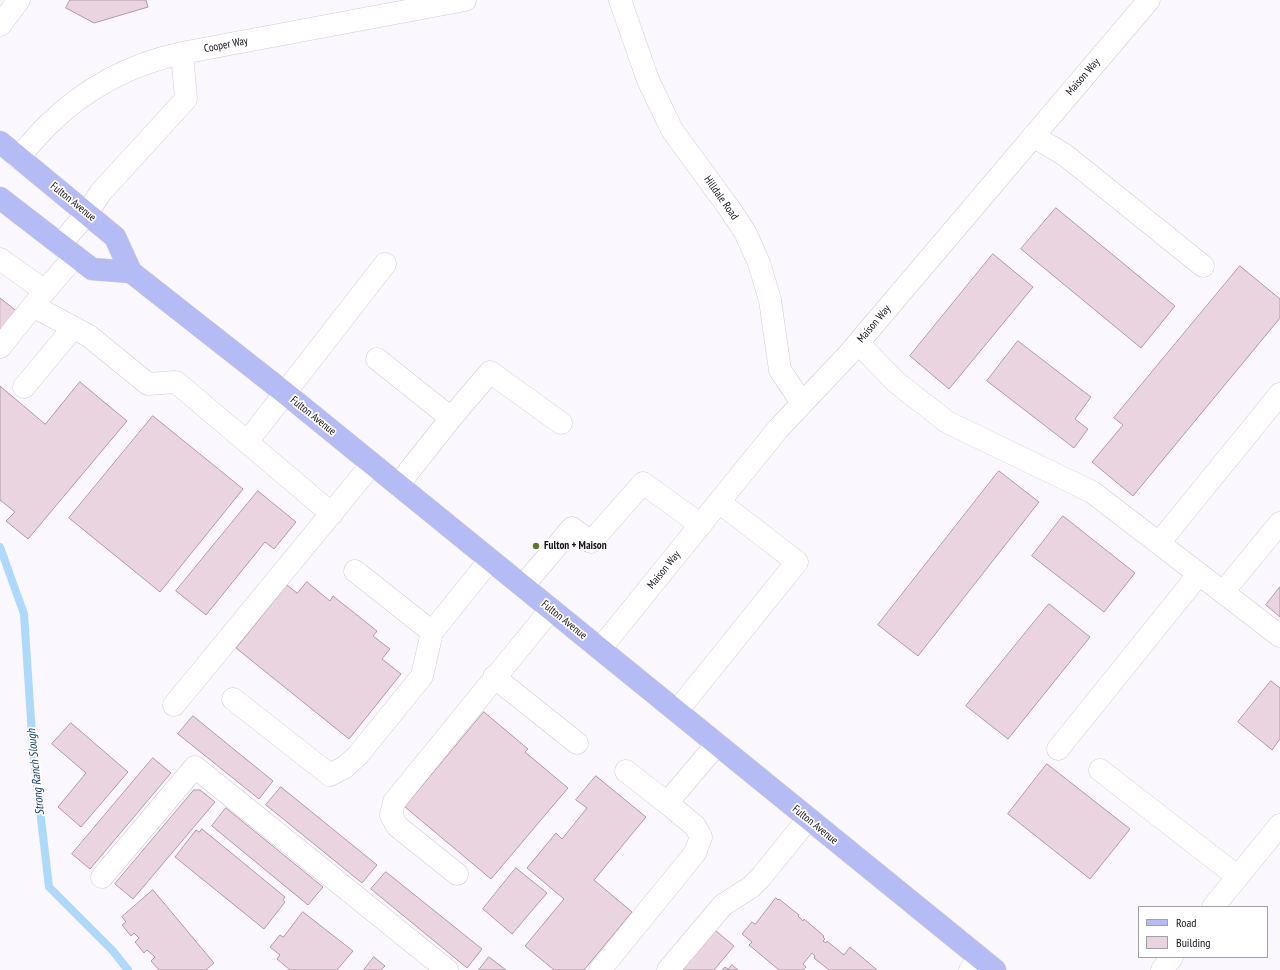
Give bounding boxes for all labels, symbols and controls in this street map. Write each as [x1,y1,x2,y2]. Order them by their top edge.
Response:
street label: Cooper Way [203,34,249,56]
street label: Maison Way [1063,56,1103,98]
street label: Hilldale Road [701,173,741,223]
street label: Fulton Avenue [48,180,98,224]
street label: Maison Way [854,303,894,345]
street label: Fulton Avenue [288,394,338,438]
place label: Fulton + Maison [544,539,607,553]
marker: Fulton + Maison [531,541,541,551]
street label: Maison Way [645,548,683,592]
street label: Fulton Avenue [539,598,589,642]
water label: Strong Ranch Slough [24,728,48,816]
street label: Fulton Avenue [790,803,840,847]
legend [1138,906,1268,958]
text: Road [1176,915,1196,930]
text: Building [1176,935,1211,950]

